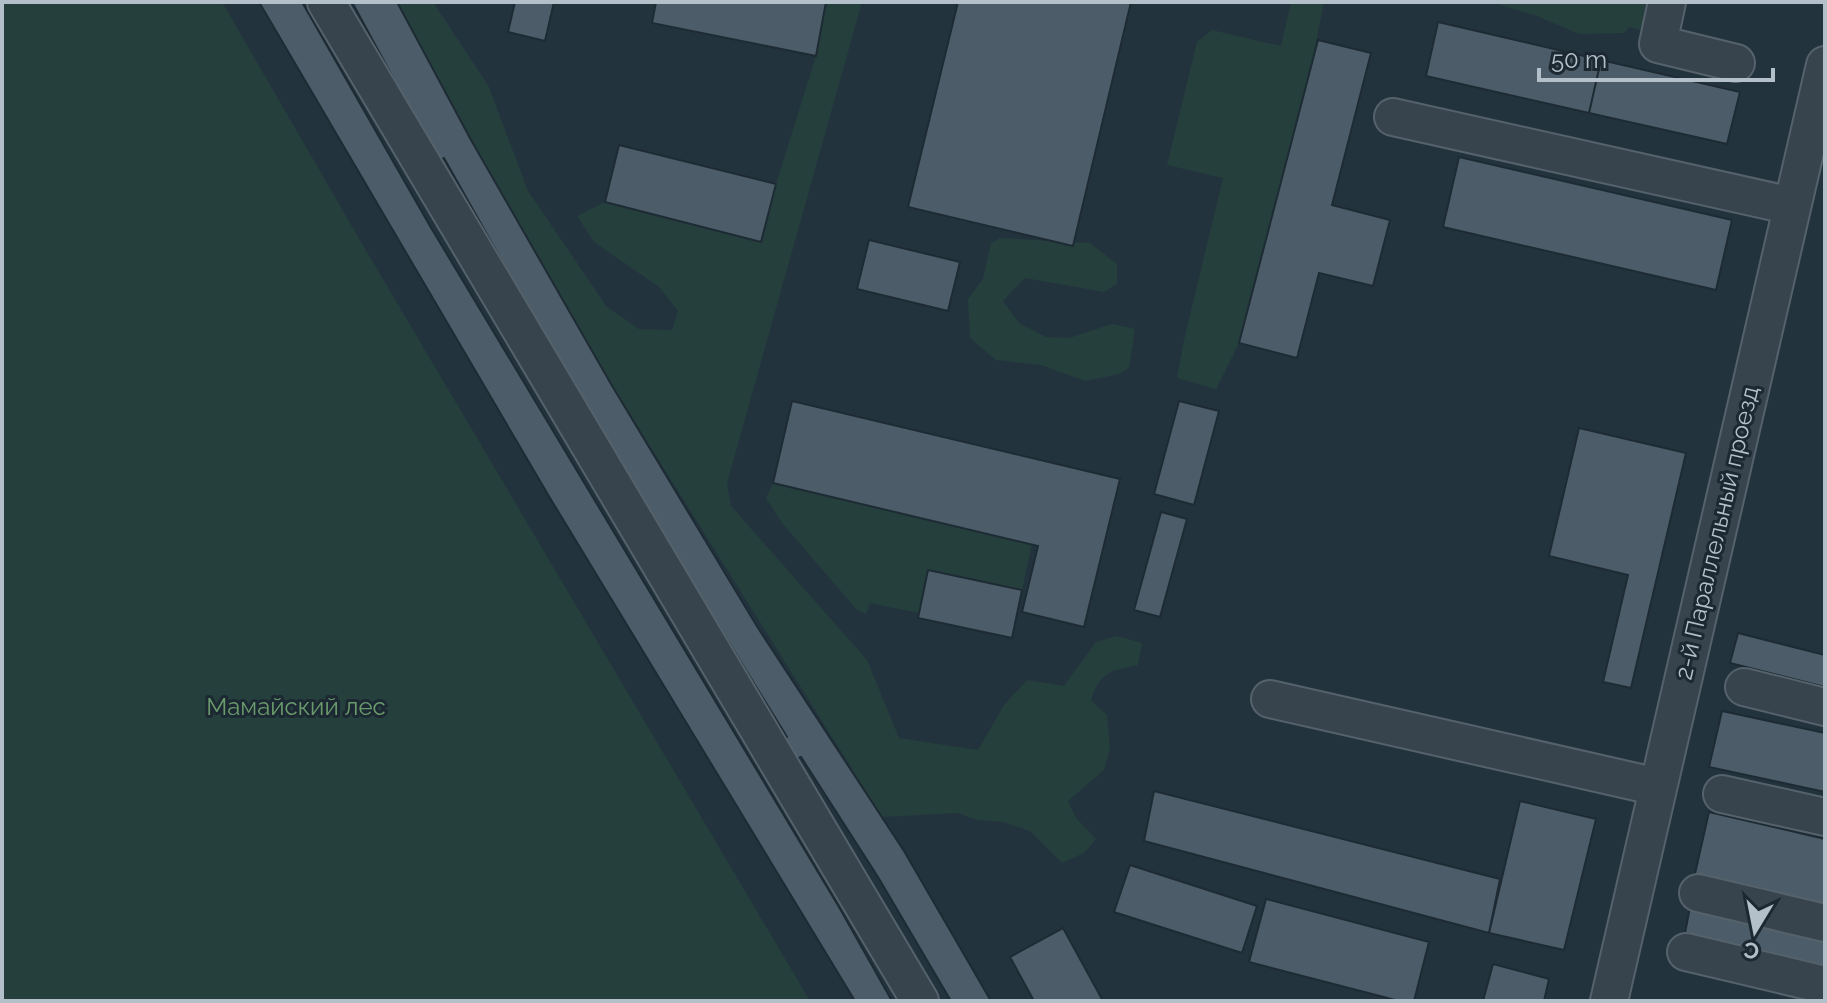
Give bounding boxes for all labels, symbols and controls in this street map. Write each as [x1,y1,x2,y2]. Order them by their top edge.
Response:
scale bar [1539,32,1773,82]
text: 50 m [1551,45,1607,74]
street label: 2-й Параллельный проезд [1669,383,1764,682]
park label: Мамайский лес [206,692,386,721]
north arrow [1715,891,1795,971]
text: С [1742,937,1761,965]

